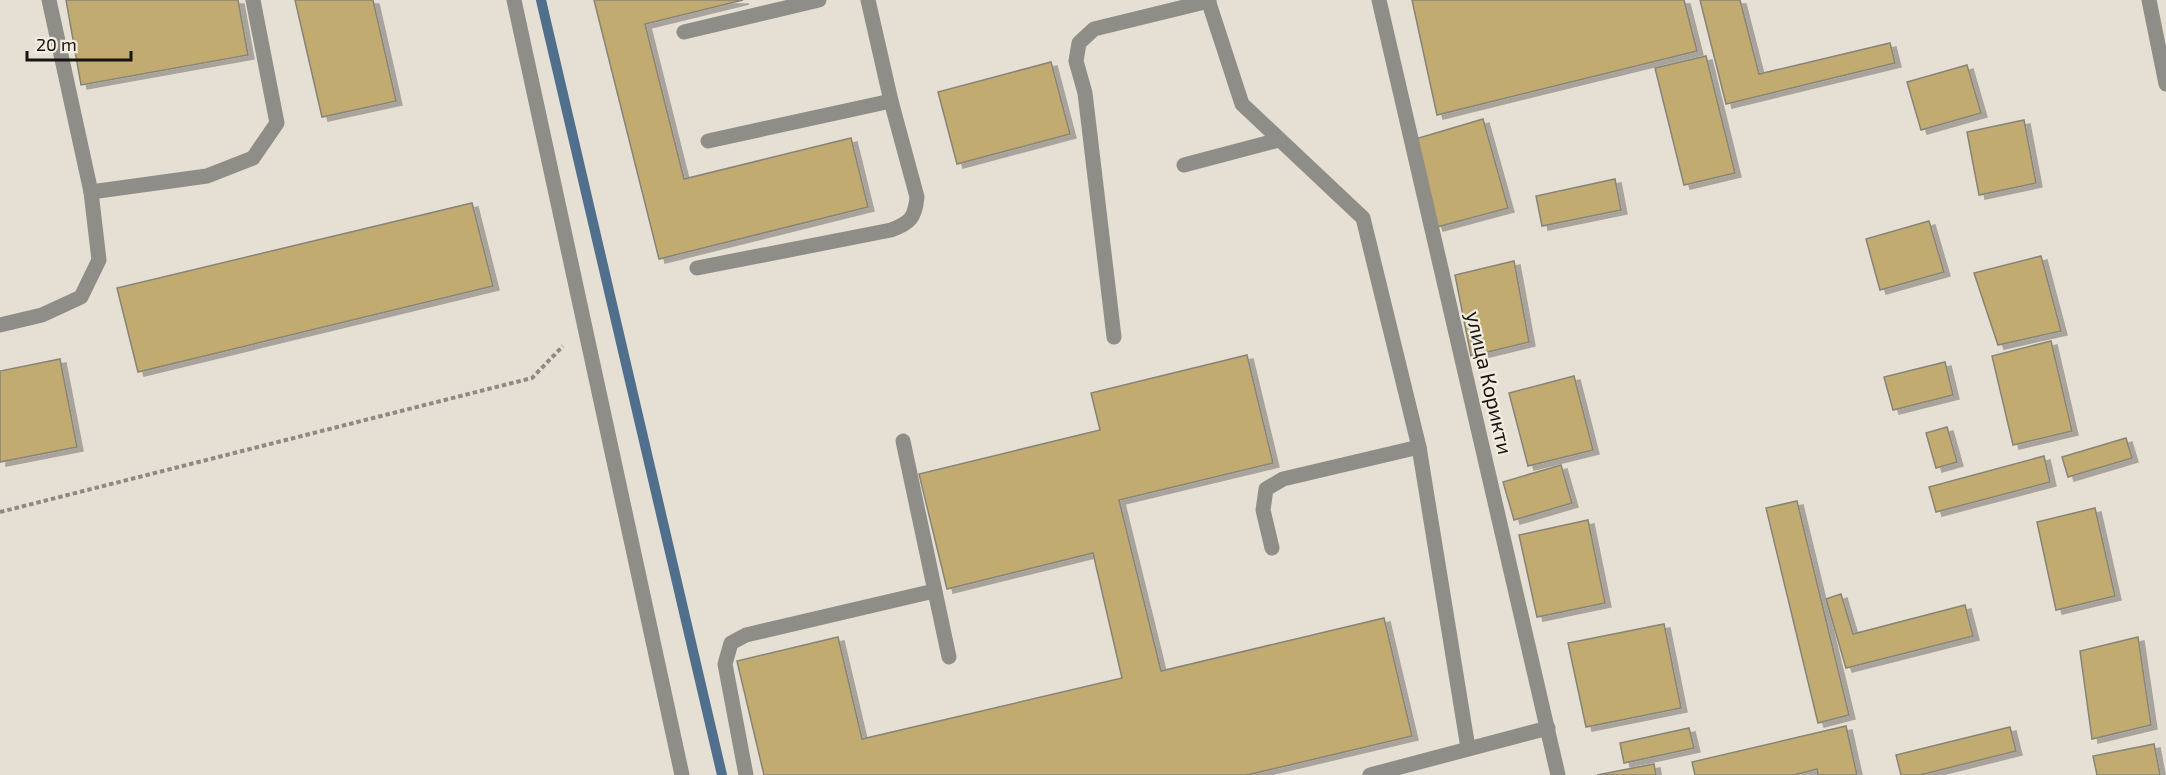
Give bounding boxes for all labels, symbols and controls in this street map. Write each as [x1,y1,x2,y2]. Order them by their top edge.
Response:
scale bar [27,24,130,62]
text: 20 m [36,33,77,55]
street label: улица Корикти [1461,309,1519,457]

